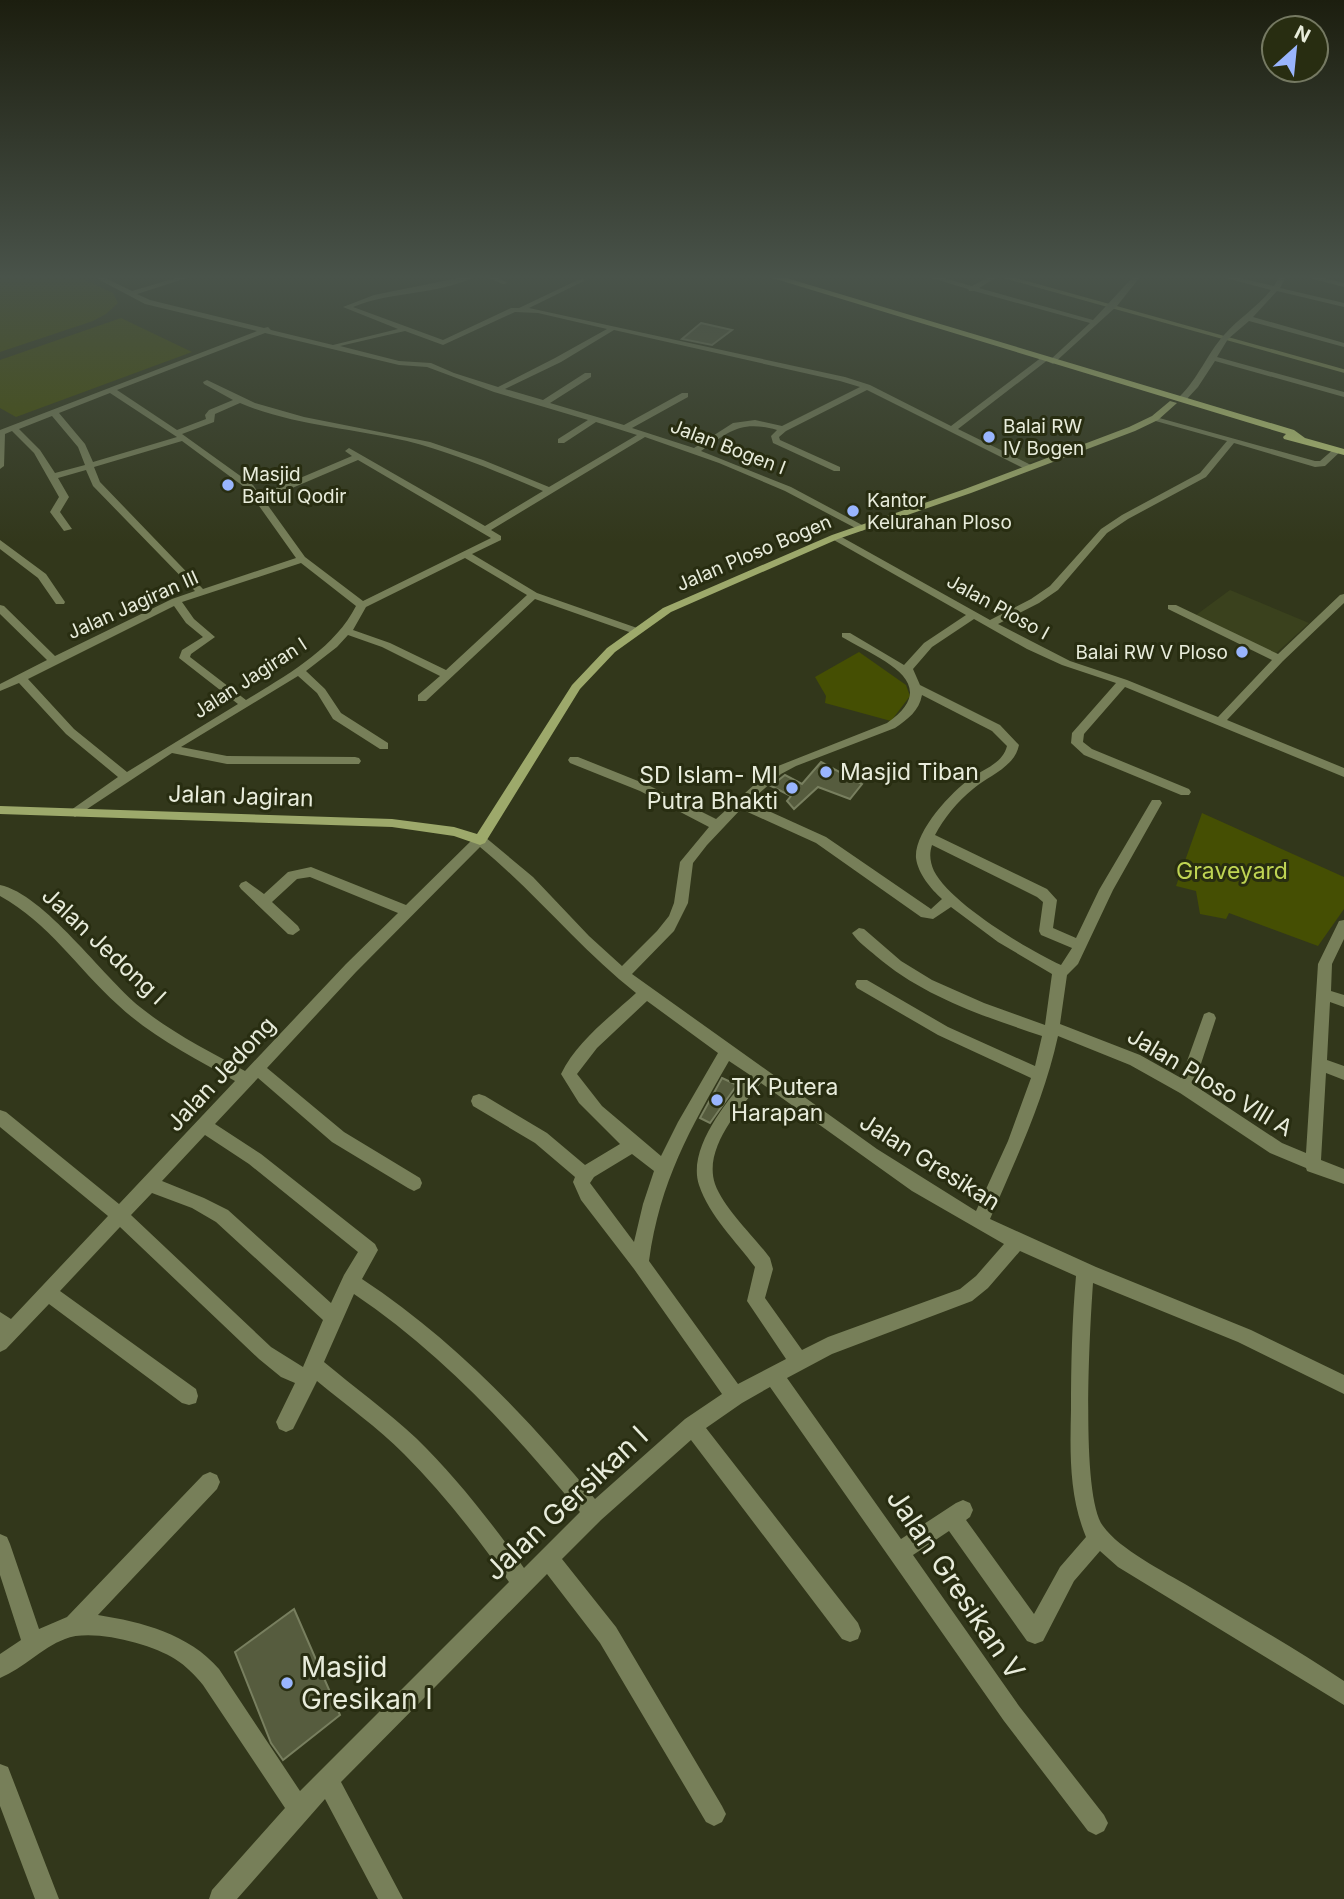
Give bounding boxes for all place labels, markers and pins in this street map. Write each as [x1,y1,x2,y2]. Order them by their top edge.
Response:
place label: Balai RW IV Bogen [1003,415,1084,460]
marker: Balai RW IV Bogen [981,429,997,445]
place label: Masjid Baitul Qodir [242,463,346,508]
marker: Masjid Baitul Qodir [220,477,236,493]
place label: Kantor Kelurahan Ploso [867,489,1012,534]
marker: Kantor Kelurahan Ploso [845,503,861,519]
place label: Balai RW V Ploso [1075,641,1228,664]
marker: Balai RW V Ploso [1234,644,1250,660]
place label: Masjid Tiban [840,758,979,786]
place label: SD Islam- MI Putra Bhakti [639,761,778,815]
marker: Masjid Tiban [818,764,834,780]
marker: SD Islam- MI Putra Bhakti [784,780,800,796]
place label: TK Putera Harapan [731,1073,838,1127]
marker: TK Putera Harapan [709,1092,725,1108]
place label: Masjid Gresikan I [301,1650,433,1716]
marker: Masjid Gresikan I [279,1675,295,1691]

